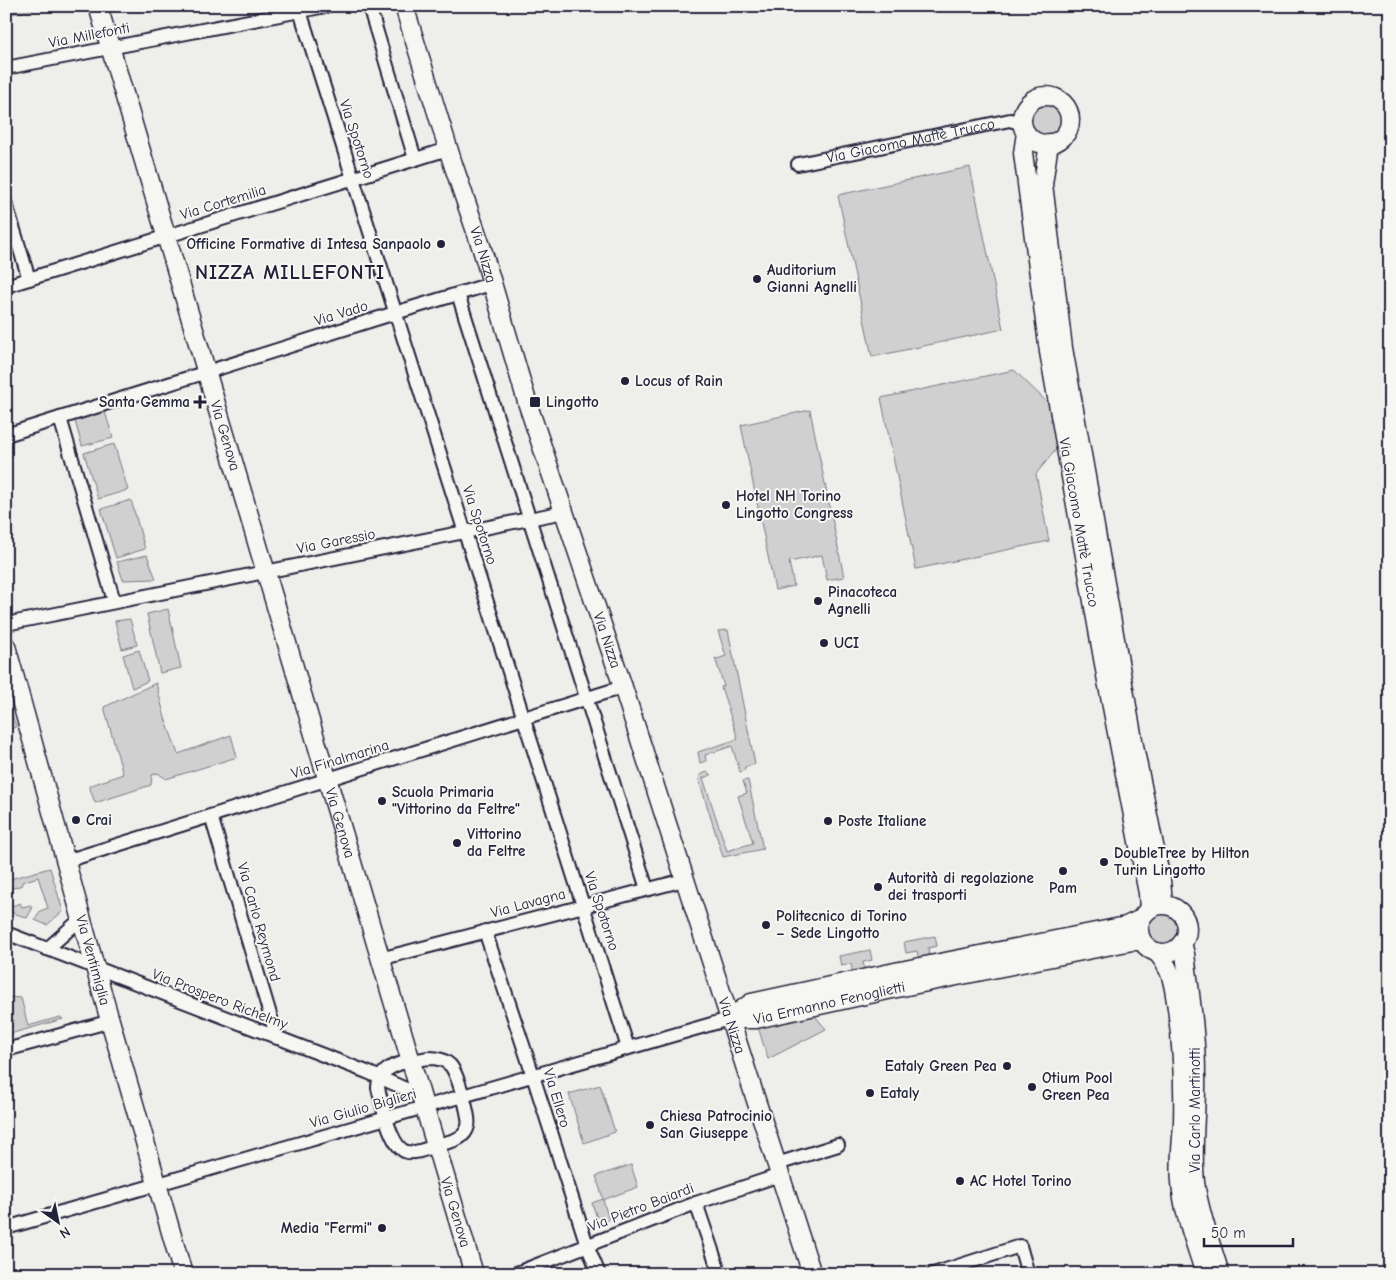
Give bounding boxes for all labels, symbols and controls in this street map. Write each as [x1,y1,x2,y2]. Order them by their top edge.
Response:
street label: Via Millefonti [47,18,131,52]
street label: Via Spotorno [336,97,378,181]
street label: Via Giacomo Mattè Trucco [825,114,996,167]
street label: Via Cortemilia [178,180,268,224]
street label: Via Nizza [466,224,500,285]
place label: Officine Formative di Intesa Sanpaolo [186,235,431,253]
marker: Officine Formative di Intesa Sanpaolo [435,238,447,250]
district label: NIZZA MILLEFONTI [195,261,385,284]
place label: Auditorium Gianni Agnelli [767,261,857,296]
marker: Auditorium Gianni Agnelli [751,273,763,285]
street label: Via Vado [312,296,370,330]
place label: Locus of Rain [635,372,723,390]
marker: Locus of Rain [619,375,631,387]
place label: Santa Gemma [99,393,190,411]
place label: Lingotto [546,393,599,411]
marker: Lingotto [528,395,542,409]
marker: Santa Gemma [194,396,206,408]
street label: Via Genova [206,398,244,473]
street label: Via Giacomo Mattè Trucco [1055,436,1103,609]
street label: Via Spotorno [459,483,501,567]
place label: Hotel NH Torino Lingotto Congress [736,487,853,522]
marker: Hotel NH Torino Lingotto Congress [720,499,732,511]
street label: Via Garessio [295,525,377,557]
place label: Pinacoteca Agnelli [828,583,897,618]
marker: Pinacoteca Agnelli [812,595,824,607]
street label: Via Nizza [589,610,625,670]
place label: UCI [834,634,859,652]
marker: UCI [818,637,830,649]
street label: Via Finalmarina [289,736,391,782]
place label: Scuola Primaria "Vittorino da Feltre" [392,783,520,818]
street label: Via Genova [321,786,359,860]
marker: Scuola Primaria "Vittorino da Feltre" [376,795,388,807]
place label: Crai [86,811,112,829]
place label: Poste Italiane [838,812,926,830]
marker: Crai [70,814,82,826]
marker: Poste Italiane [822,815,834,827]
place label: Vittorino da Feltre [467,825,525,860]
marker: Vittorino da Feltre [451,837,463,849]
place label: DoubleTree by Hilton Turin Lingotto [1114,844,1249,879]
marker: DoubleTree by Hilton Turin Lingotto [1098,856,1110,868]
street label: Via Carlo Reymond [233,860,285,984]
marker: Pam [1057,865,1069,877]
street label: Via Spotorno [581,869,623,953]
place label: Autorità di regolazione dei trasporti [888,869,1034,904]
place label: Pam [1049,879,1077,897]
marker: Autorità di regolazione dei trasporti [872,881,884,893]
street label: Via Lavagna [489,884,567,922]
place label: Politecnico di Torino – Sede Lingotto [776,907,907,942]
street label: Via Ventimiglia [72,913,114,1007]
marker: Politecnico di Torino – Sede Lingotto [760,919,772,931]
street label: Via Prospero Richelmy [150,965,291,1033]
street label: Via Ermanno Fenoglietti [752,978,907,1028]
street label: Via Nizza [715,995,749,1056]
street label: Via Carlo Martinotti [1186,1047,1204,1173]
place label: Eataly Green Pea [885,1057,997,1075]
marker: Eataly Green Pea [1001,1060,1013,1072]
street label: Via Ellero [539,1066,575,1130]
place label: Otium Pool Green Pea [1042,1069,1113,1104]
marker: Otium Pool Green Pea [1026,1081,1038,1093]
street label: Via Giulio Biglieri [308,1084,418,1132]
place label: Eataly [880,1084,919,1102]
marker: Eataly [864,1087,876,1099]
place label: Chiesa Patrocinio San Giuseppe [660,1107,772,1142]
marker: Chiesa Patrocinio San Giuseppe [644,1119,656,1131]
place label: AC Hotel Torino [970,1172,1072,1190]
street label: Via Genova [437,1175,475,1249]
marker: AC Hotel Torino [954,1175,966,1187]
street label: Via Pietro Baiardi [586,1179,696,1235]
north arrow [32,1198,82,1248]
scale bar [1204,1215,1292,1247]
place label: Media "Fermi" [281,1219,372,1237]
marker: Media "Fermi" [376,1222,388,1234]
text: N [56,1223,73,1242]
text: 50 m [1211,1224,1246,1242]

